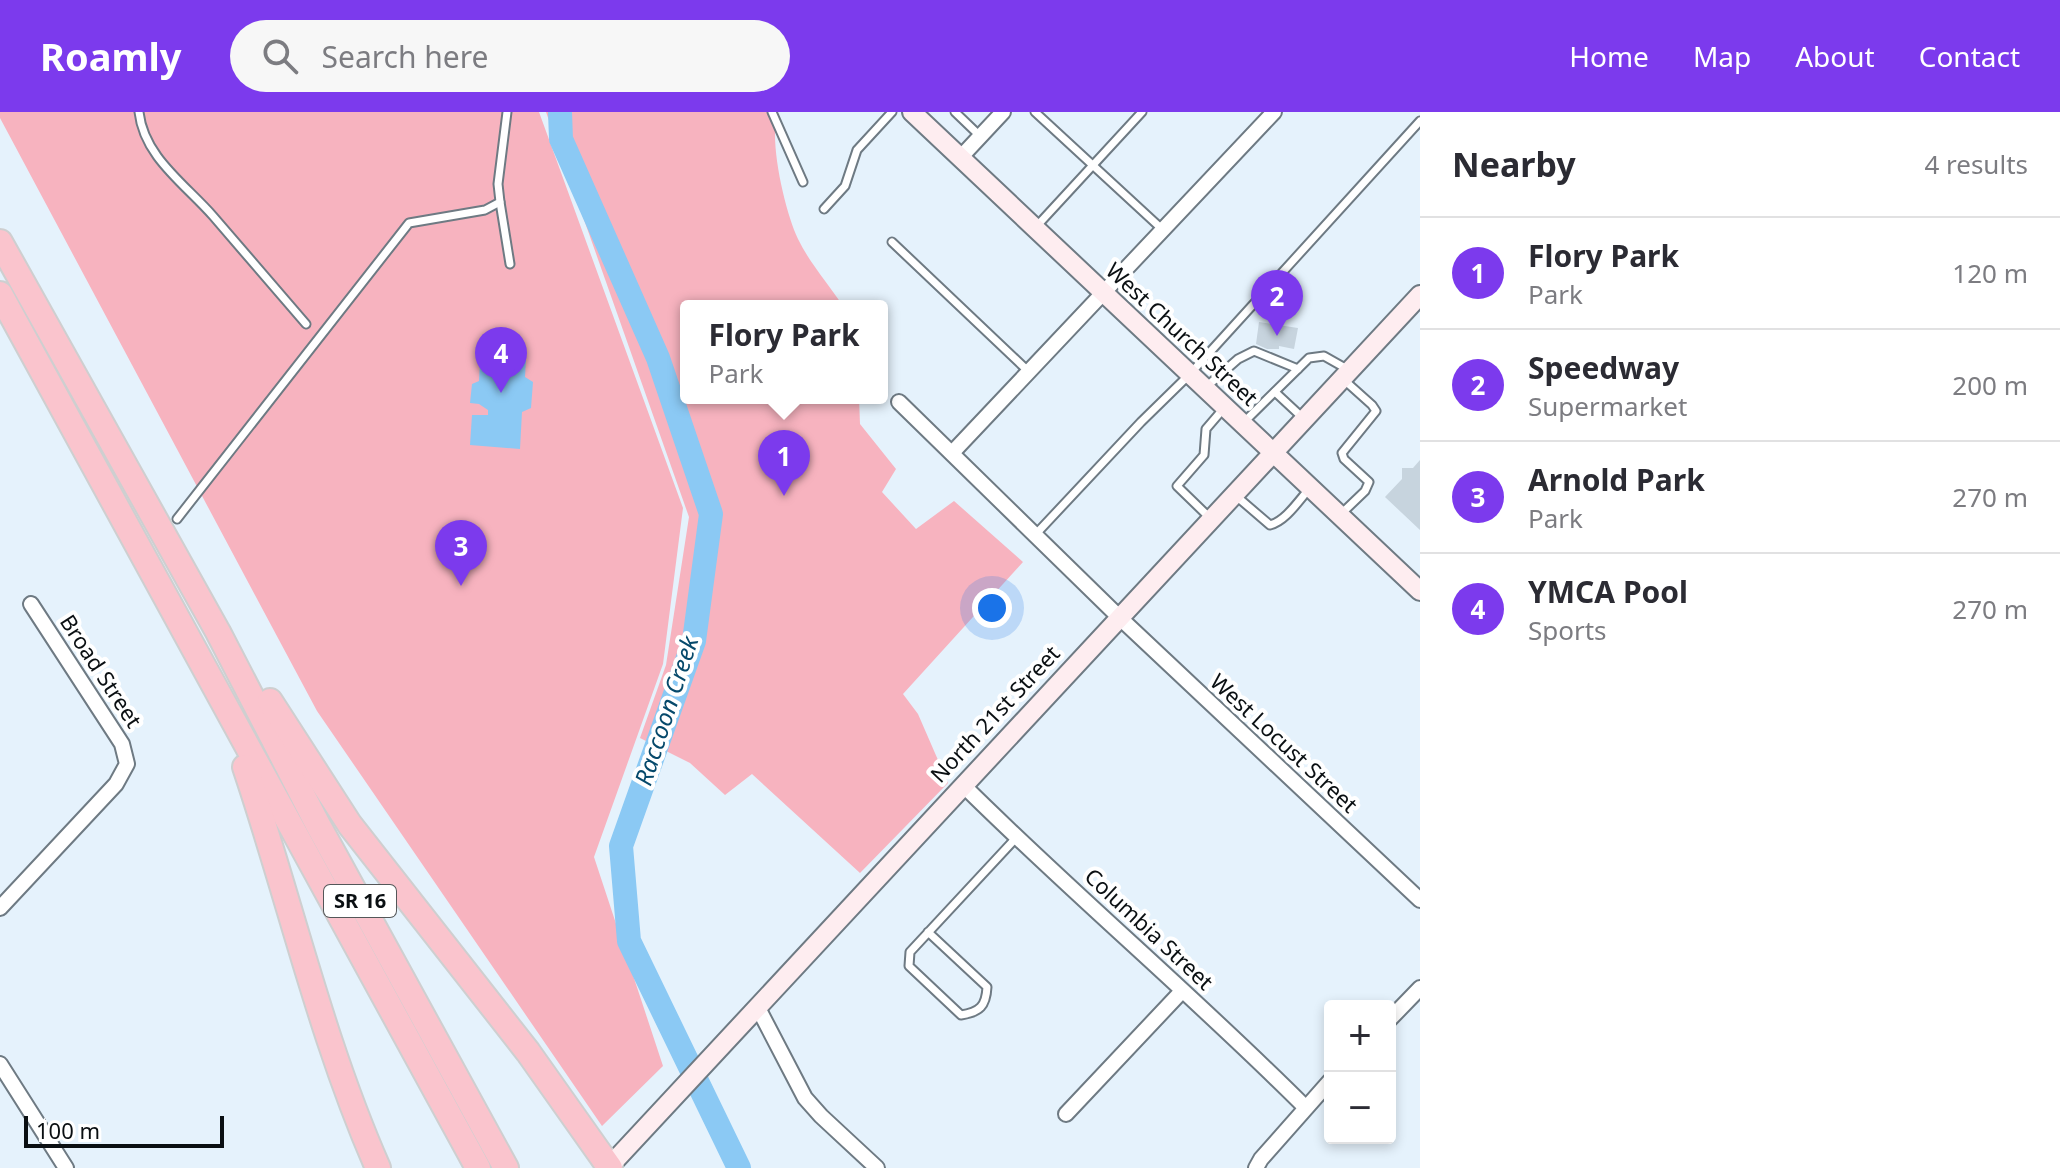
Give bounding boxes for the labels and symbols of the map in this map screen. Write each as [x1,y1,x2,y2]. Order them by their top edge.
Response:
street label: West Church Street [1100,255,1265,412]
pin: 2 [1251,270,1303,336]
pin: 4 [475,327,527,393]
pin: 1 [758,430,810,496]
pin: 3 [435,520,487,586]
your location [972,588,1012,628]
street label: Broad Street [54,608,150,733]
water label: Raccoon Creek [626,631,706,789]
street label: North 21st Street [923,638,1066,788]
street label: West Locust Street [1205,666,1365,818]
street label: Columbia Street [1079,861,1221,996]
road number: SR 16 [324,885,396,917]
scale bar [24,1112,224,1148]

